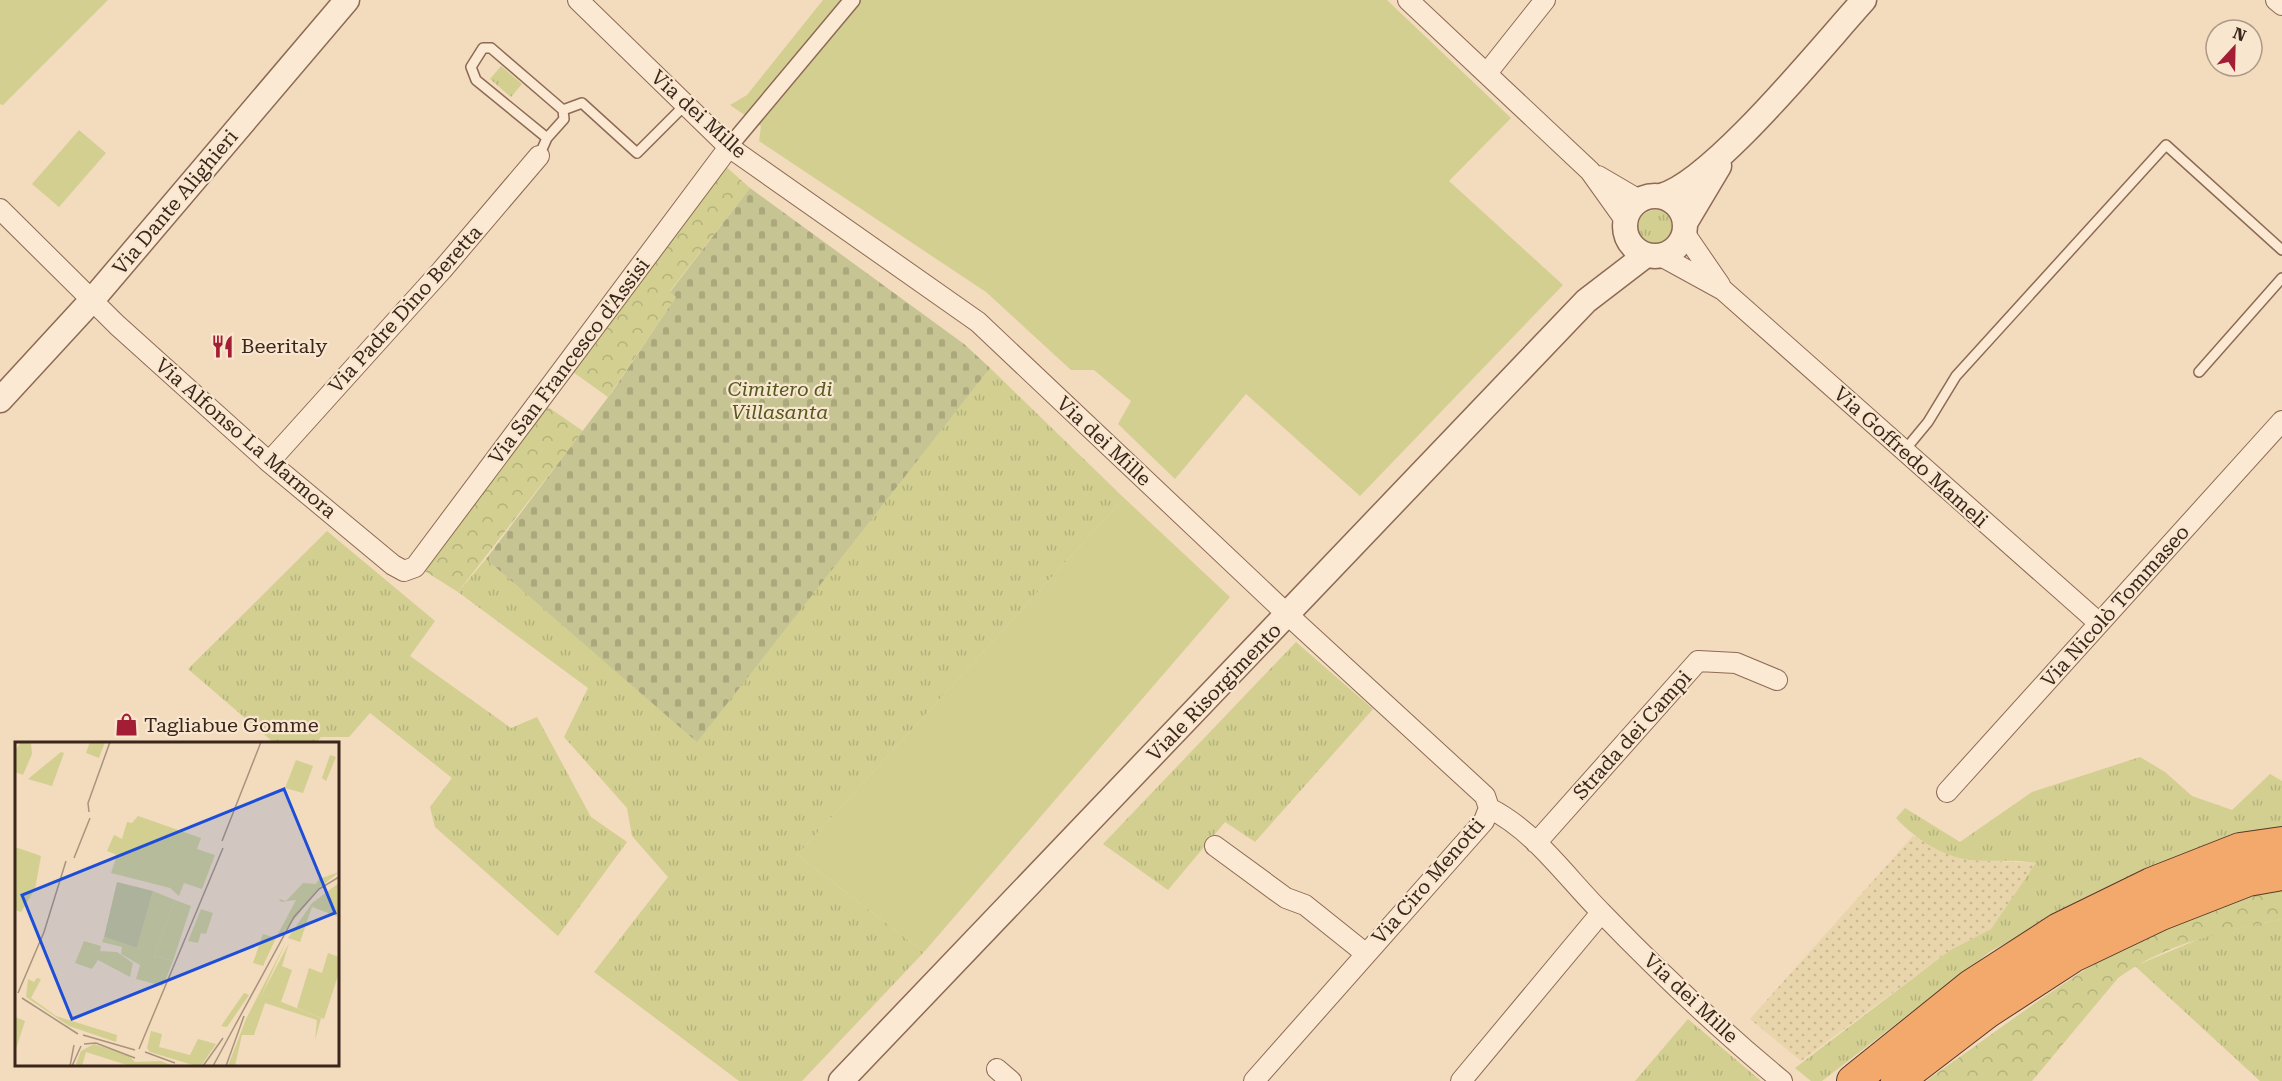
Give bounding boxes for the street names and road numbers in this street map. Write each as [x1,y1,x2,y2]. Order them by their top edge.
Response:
street label: Via dei Mille [646,65,752,163]
street label: Via Dante Alighieri [107,125,243,279]
street label: Via Padre Dino Beretta [323,220,487,398]
street label: Via San Francesco d'Assisi [484,253,654,469]
street label: Via Alfonso La Marmora [151,353,342,523]
street label: Via Goffredo Mameli [1829,381,1993,533]
street label: Via dei Mille [1052,391,1156,491]
street label: Via Nicolò Tommaseo [2036,520,2194,692]
street label: Viale Risorgimento [1142,618,1286,766]
street label: Strada dei Campi [1568,666,1696,804]
street label: Via Ciro Menotti [1367,813,1489,949]
street label: Via dei Mille [1639,948,1743,1048]

